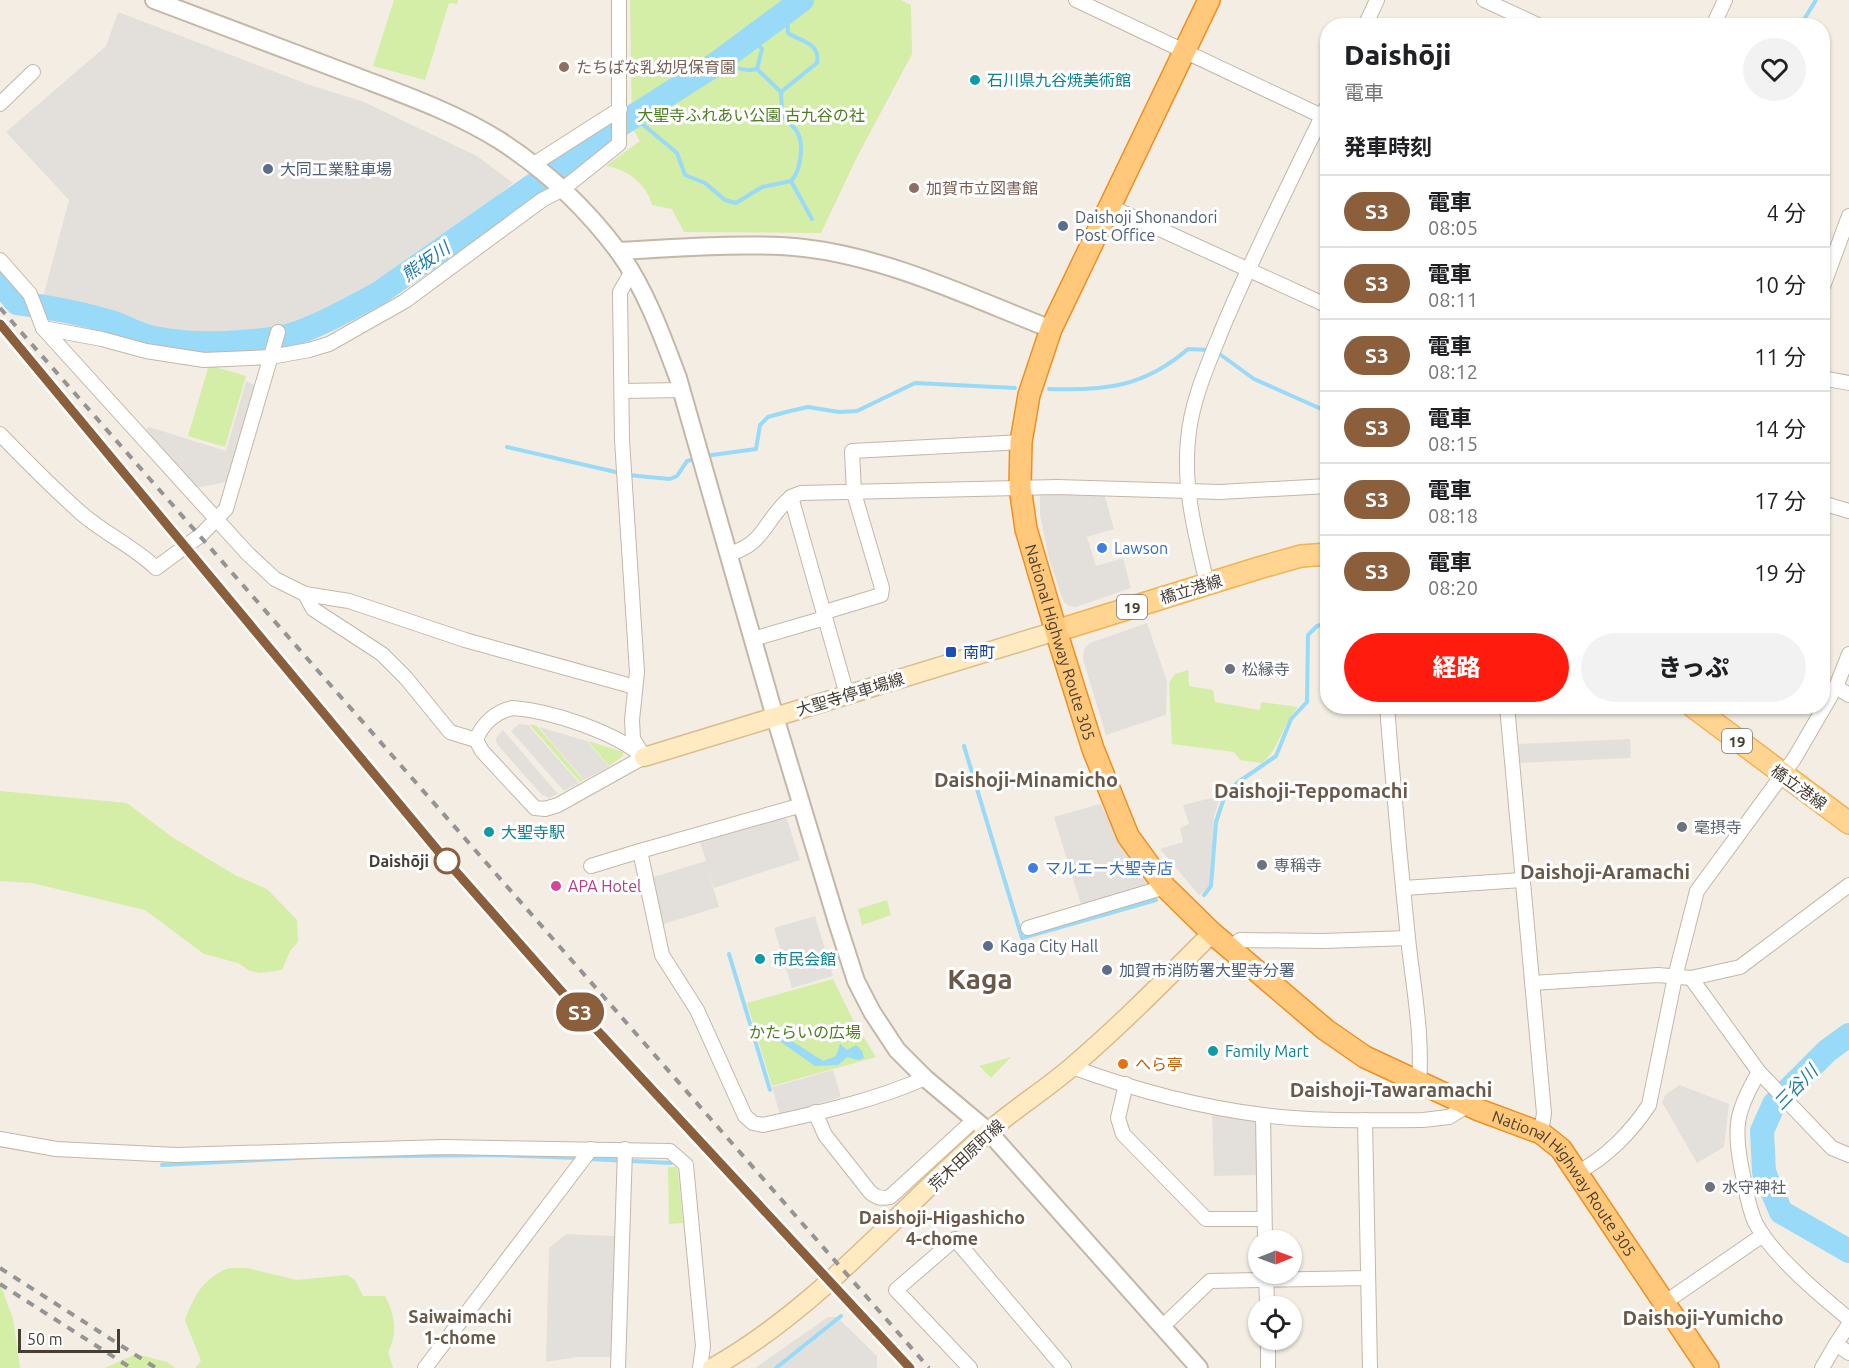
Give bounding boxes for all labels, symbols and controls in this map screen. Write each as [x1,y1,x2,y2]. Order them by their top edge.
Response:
button: heart [1743,38,1806,101]
text: Daishōji [1344,39,1451,70]
place label: たちばな乳幼児保育園 [576,58,736,76]
marker: たちばな乳幼児保育園 [557,60,571,74]
place label: 石川県九谷焼美術館 [987,71,1131,89]
marker: 石川県九谷焼美術館 [968,73,982,87]
text: 電車 [1344,81,1384,104]
park label: 大聖寺ふれあい公園 古九谷の社 [637,106,865,124]
text: 発車時刻 [1344,134,1432,159]
place label: 大同工業駐車場 [280,160,392,178]
marker: 大同工業駐車場 [261,162,275,176]
place label: 加賀市立図書館 [926,179,1038,197]
marker: 加賀市立図書館 [907,181,921,195]
text: 電車 [1428,189,1472,214]
text: S3 [1365,199,1389,223]
text: 4 分 [1767,200,1806,225]
place label: Daishoji Shonandori Post Office [1075,208,1217,244]
text: 08:05 [1428,216,1478,239]
marker: Daishoji Shonandori Post Office [1056,219,1070,233]
water label: 熊坂川 [397,236,454,285]
text: 電車 [1428,261,1472,286]
text: S3 [1365,271,1389,295]
text: 10 分 [1754,272,1806,297]
text: 08:11 [1428,288,1478,311]
text: 電車 [1428,333,1472,358]
text: S3 [1365,343,1389,367]
text: 11 分 [1754,344,1806,369]
text: 08:12 [1428,360,1478,383]
text: 電車 [1428,405,1472,430]
text: S3 [1365,415,1389,439]
text: 14 分 [1754,416,1806,441]
text: 08:15 [1428,432,1478,455]
text: 電車 [1428,477,1472,502]
text: S3 [1365,487,1389,511]
text: 17 分 [1754,488,1806,513]
text: 08:18 [1428,504,1478,527]
place label: Lawson [1114,539,1168,557]
marker: Lawson [1095,541,1109,555]
street label: National Highway Route 305 [1022,542,1099,743]
text: 電車 [1428,549,1472,574]
text: S3 [1365,559,1389,583]
text: 19 分 [1754,560,1806,585]
street label: 橋立港線 [1158,571,1224,607]
text: 08:20 [1428,576,1478,599]
road number: 19 [1117,595,1147,619]
button: 経路 [1344,633,1569,702]
button: きっぷ [1581,633,1806,702]
place label: 南町 [963,643,995,661]
marker: 南町 [944,645,958,659]
place label: 松縁寺 [1242,660,1290,678]
marker: 松縁寺 [1223,662,1237,676]
street label: 大聖寺停車場線 [794,669,906,719]
road number: 19 [1722,729,1752,753]
street label: 橋立港線 [1768,761,1830,813]
district label: Daishoji-Minamicho [934,768,1118,791]
district label: Daishoji-Teppomachi [1214,779,1408,802]
place label: 毫摂寺 [1694,818,1742,836]
marker: 毫摂寺 [1675,820,1689,834]
place label: 大聖寺駅 [501,823,565,841]
marker: 大聖寺駅 [482,825,496,839]
marker: Daishōji [434,848,460,874]
place label: Daishōji [369,852,429,870]
place label: 専稱寺 [1274,856,1322,874]
marker: 専稱寺 [1255,858,1269,872]
place label: マルエー大聖寺店 [1045,859,1173,877]
district label: Daishoji-Aramachi [1520,860,1690,883]
marker: マルエー大聖寺店 [1026,861,1040,875]
place label: APA Hotel [568,877,641,895]
marker: APA Hotel [549,879,563,893]
place label: Kaga City Hall [1000,937,1098,955]
marker: Kaga City Hall [981,939,995,953]
place label: 市民会館 [772,950,836,968]
marker: 市民会館 [753,952,767,966]
place label: 加賀市消防署大聖寺分署 [1119,961,1295,979]
district label: Kaga [947,963,1013,994]
marker: 加賀市消防署大聖寺分署 [1100,963,1114,977]
line badge: S3 [553,992,607,1032]
text: S3 [568,1000,592,1024]
park label: かたらいの広場 [749,1023,861,1041]
place label: Family Mart [1225,1042,1309,1060]
marker: Family Mart [1206,1044,1220,1058]
place label: へら亭 [1135,1055,1183,1073]
marker: へら亭 [1116,1057,1130,1071]
water label: 三谷川 [1769,1059,1822,1113]
district label: Daishoji-Tawaramachi [1290,1078,1492,1101]
street label: National Highway Route 305 [1490,1107,1639,1260]
street label: 荒木田原町線 [925,1116,1007,1194]
place label: 水守神社 [1722,1178,1786,1196]
marker: 水守神社 [1703,1180,1717,1194]
district label: Daishoji-Higashicho 4-chome [859,1207,1025,1248]
north arrow [1248,1230,1302,1284]
map controls [1248,1230,1302,1350]
button: locate [1248,1296,1302,1350]
district label: Saiwaimachi 1-chome [408,1306,512,1347]
district label: Daishoji-Yumicho [1623,1306,1783,1329]
scale bar [18,1326,120,1354]
text: 50 m [27,1330,63,1348]

